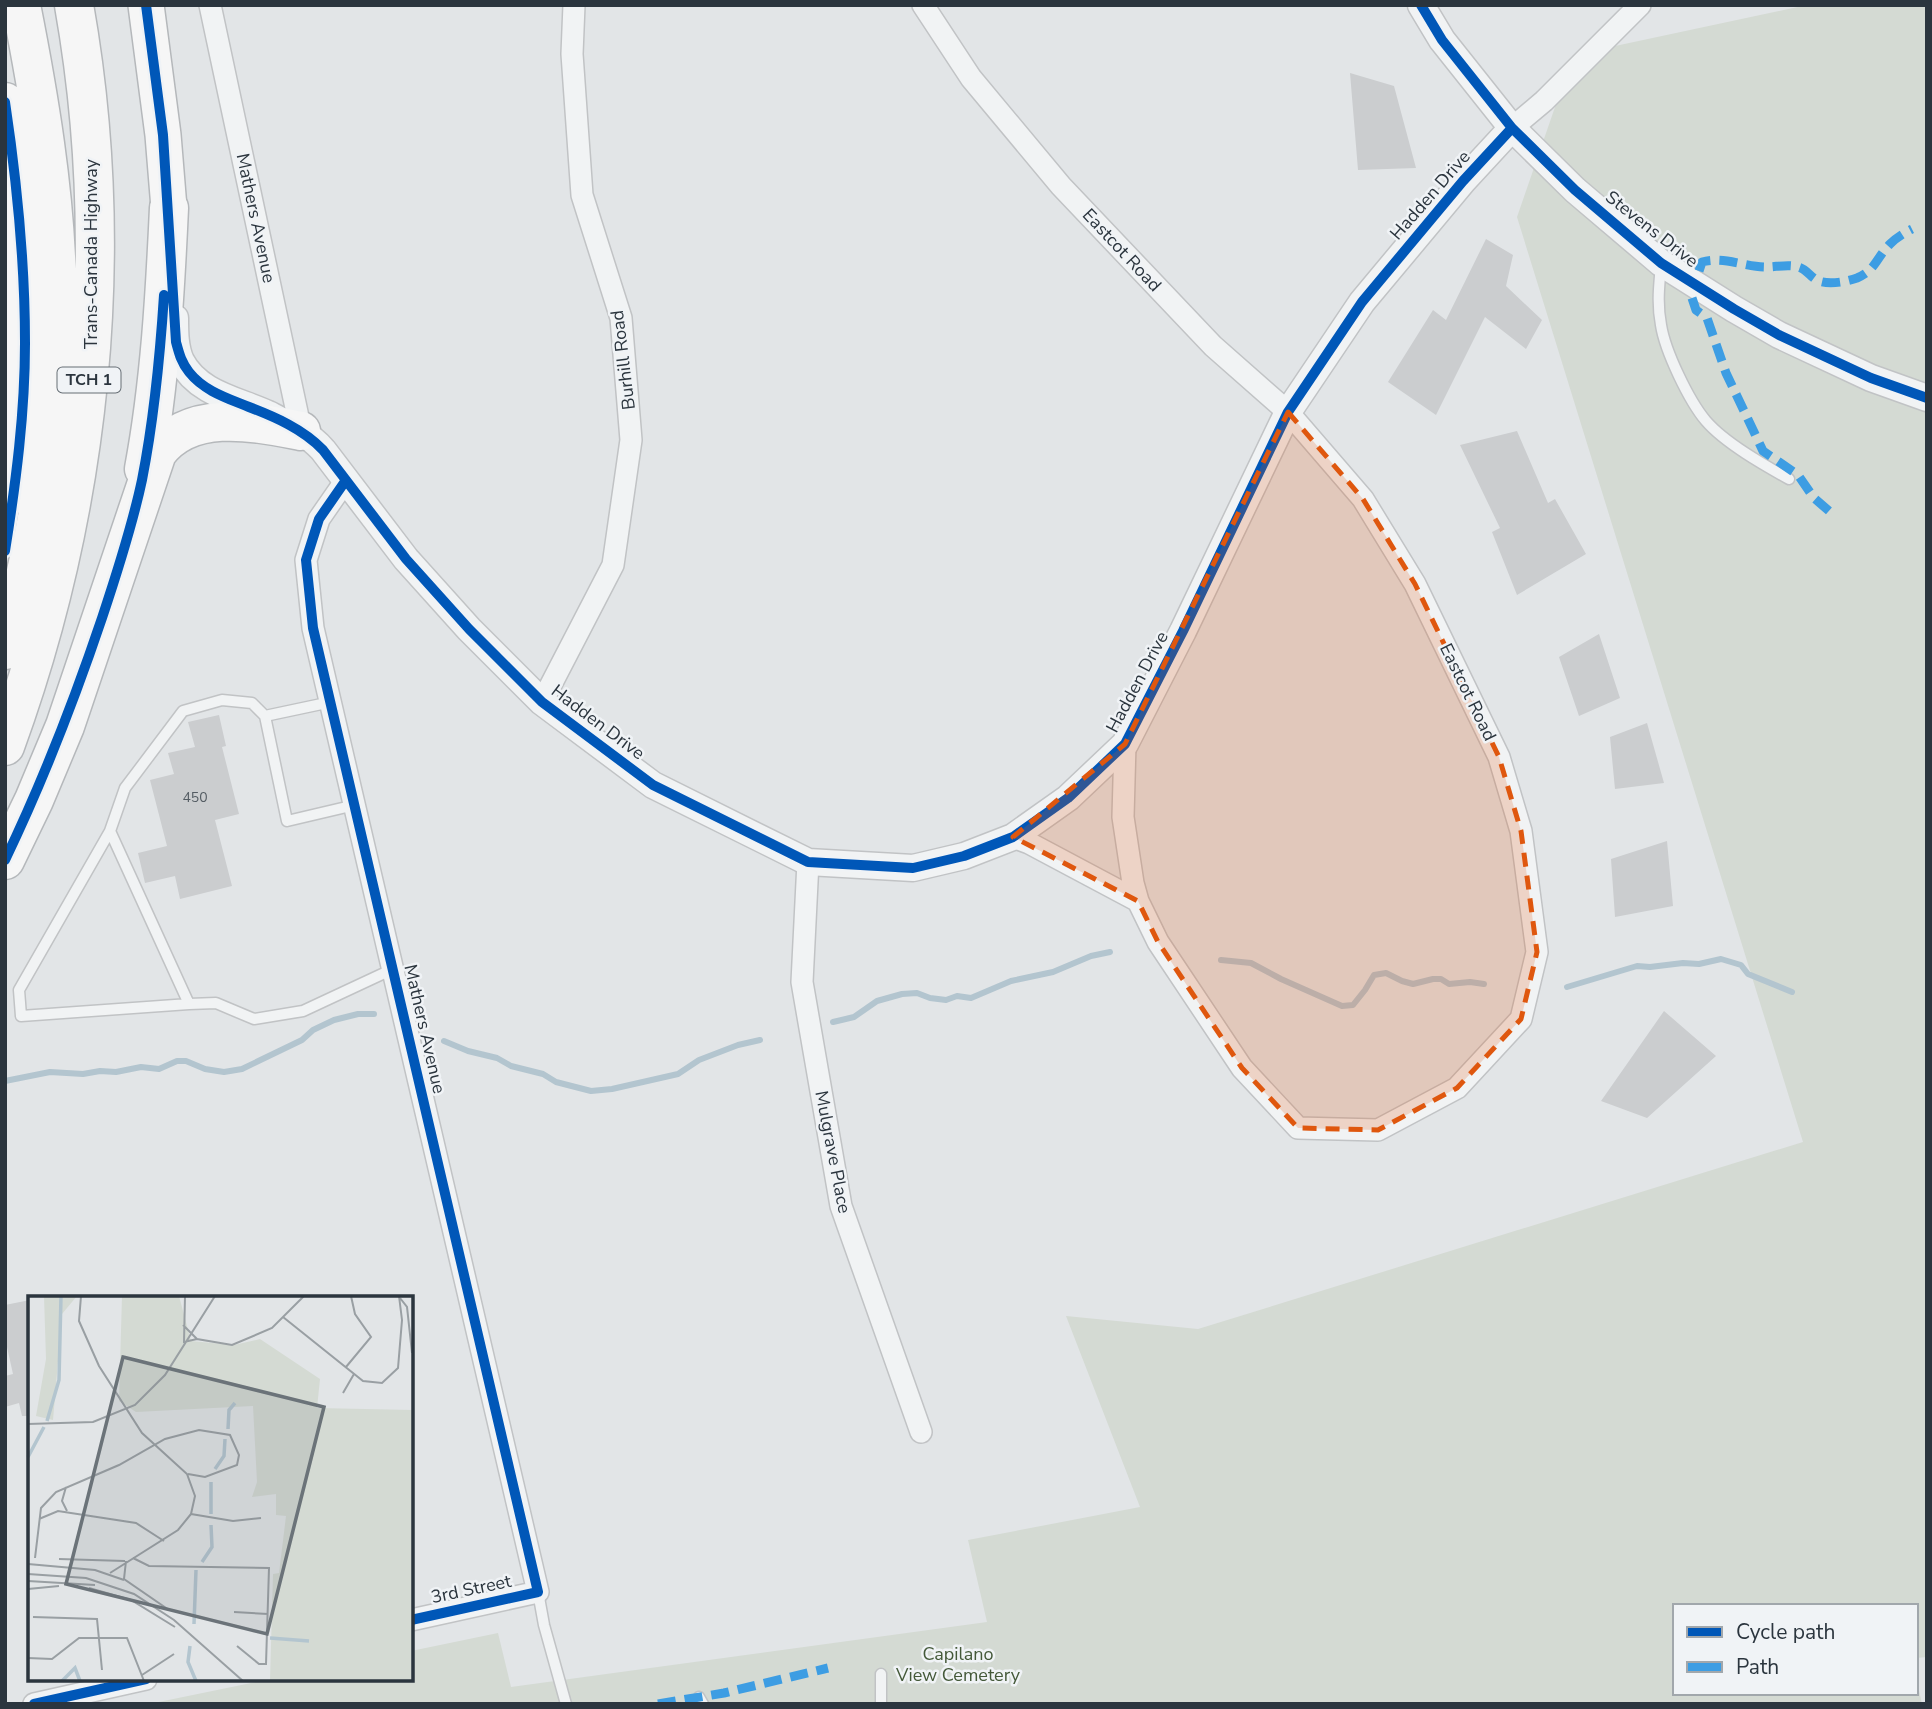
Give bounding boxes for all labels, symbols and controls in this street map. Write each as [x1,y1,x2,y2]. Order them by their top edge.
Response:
street label: Hadden Drive [1384,145,1476,245]
street label: Mathers Avenue [231,151,281,285]
street label: Trans-Canada Highway [79,158,103,349]
street label: Stevens Drive [1601,185,1703,273]
street label: Eastcot Road [1077,203,1167,297]
street label: Burhill Road [605,309,641,411]
road number: TCH 1 [57,368,120,392]
street label: Hadden Drive [1100,627,1174,737]
street label: Eastcot Road [1434,639,1502,745]
street label: Hadden Drive [546,679,650,765]
house number: 450 [182,788,208,807]
street label: Mathers Avenue [398,962,452,1096]
street label: Mulgrave Place [809,1089,857,1215]
inset map [28,1296,413,1681]
street label: 3rd Street [429,1569,514,1609]
legend [1673,1604,1918,1695]
text: Cycle path [1736,1618,1835,1646]
park label: Capilano View Cemetery [895,1642,1021,1687]
text: Path [1736,1653,1779,1681]

